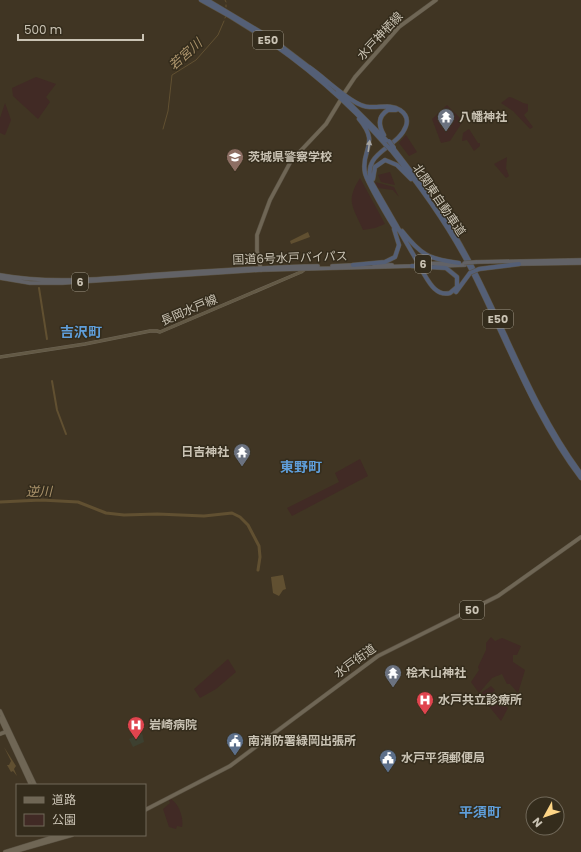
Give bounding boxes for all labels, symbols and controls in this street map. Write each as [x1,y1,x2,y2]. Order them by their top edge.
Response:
street label: 水戸神栖線 [353,8,406,63]
scale bar [18,16,143,42]
text: 500 m [24,21,62,38]
road number: E50 [253,31,283,49]
water label: 若宮川 [164,33,208,74]
temple icon: 八幡神社 [436,107,456,132]
place label: 八幡神社 [459,108,507,125]
one-way arrow [366,140,372,152]
school or university icon: 茨城県警察学校 [225,147,245,172]
place label: 茨城県警察学校 [248,148,332,165]
street label: 北関東自動車道 [409,160,470,239]
street label: 国道6号水戸バイパス [232,247,348,268]
road number: 6 [415,255,431,273]
road number: 6 [72,273,88,291]
street label: 長岡水戸線 [158,290,220,329]
road number: E50 [483,310,513,328]
district label: 吉沢町 [60,322,102,342]
temple icon: 日吉神社 [232,442,252,467]
place label: 日吉神社 [181,443,229,460]
district label: 東野町 [280,457,322,477]
water label: 逆川 [26,482,54,501]
road number: 50 [460,601,484,619]
street label: 水戸街道 [330,640,379,682]
temple icon: 桧木山神社 [383,663,403,688]
place label: 桧木山神社 [406,664,466,681]
hospital icon: 水戸共立診療所 [415,690,435,715]
place label: 水戸共立診療所 [438,691,522,708]
hospital icon: 岩崎病院 [126,715,146,740]
place label: 岩崎病院 [149,716,197,733]
public building icon: 南消防署緑岡出張所 [225,731,245,756]
place label: 南消防署緑岡出張所 [248,732,356,749]
public building icon: 水戸平須郵便局 [378,748,398,773]
place label: 水戸平須郵便局 [401,749,485,766]
legend [16,784,146,836]
text: 道路 [52,791,76,808]
north arrow [525,796,565,836]
district label: 平須町 [459,802,501,822]
text: 公園 [52,811,76,828]
text: N [529,814,546,831]

